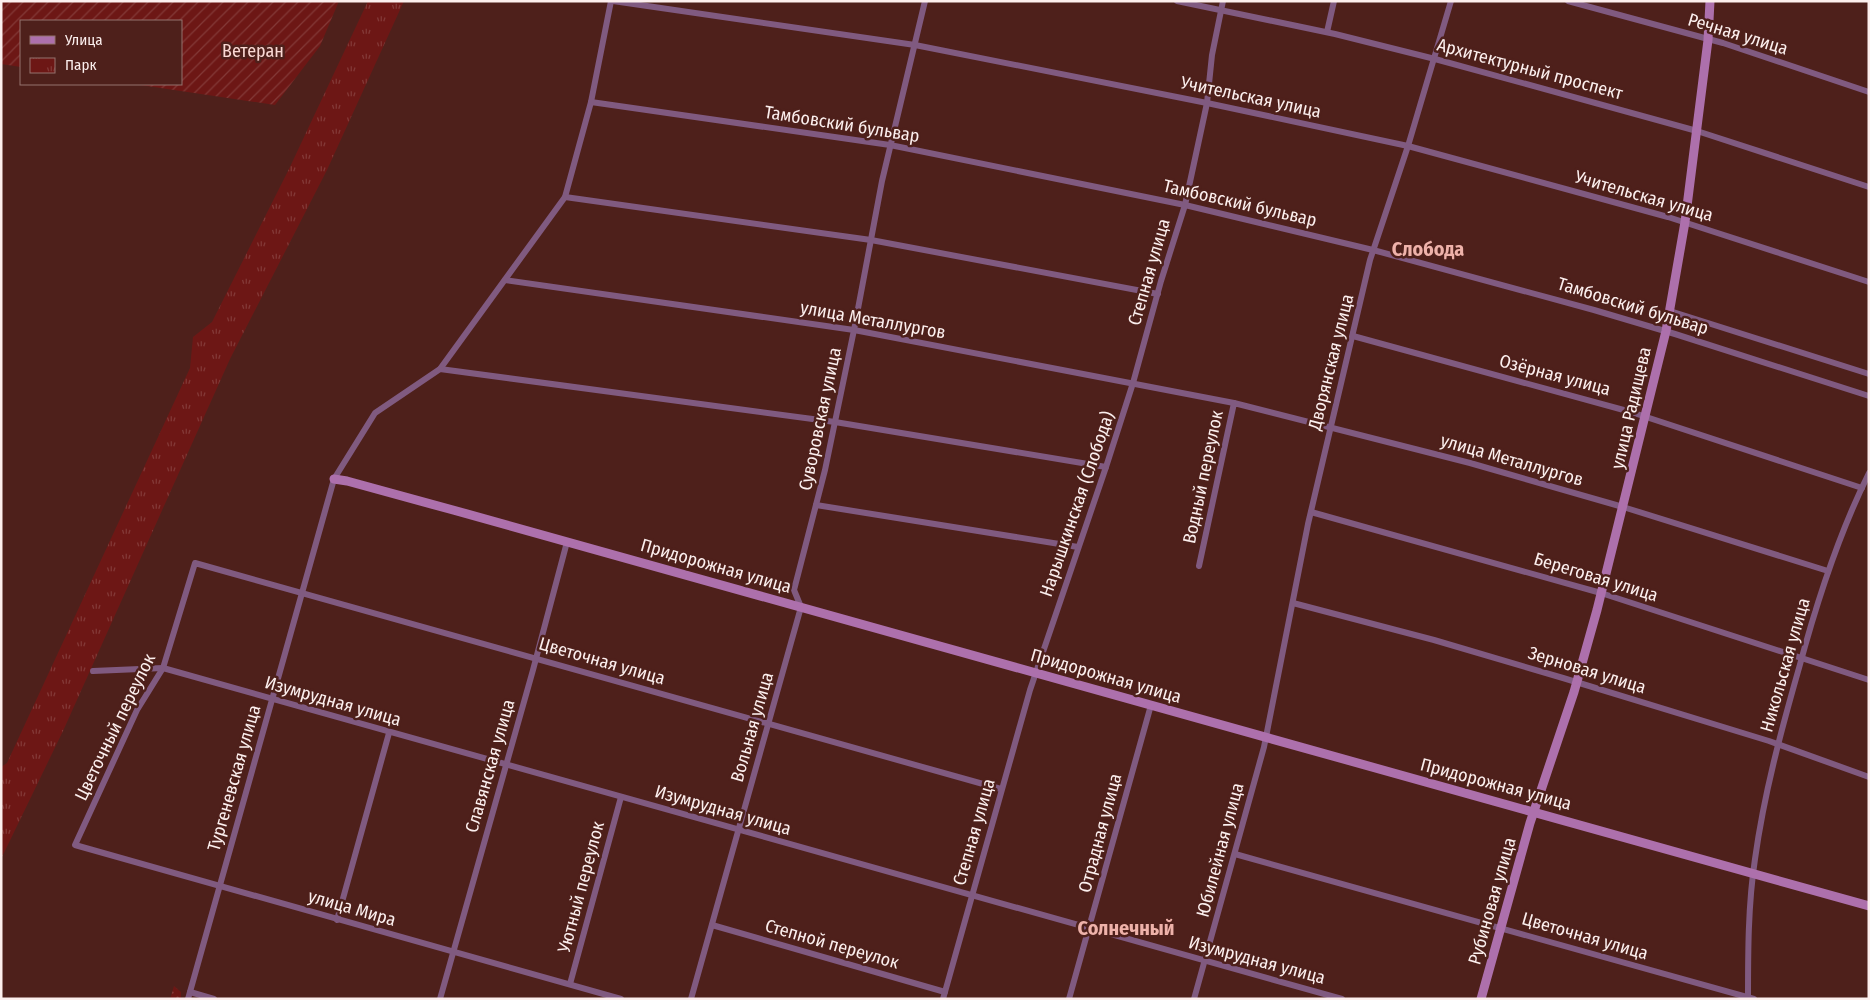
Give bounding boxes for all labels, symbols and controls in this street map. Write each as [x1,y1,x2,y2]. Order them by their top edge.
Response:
street label: Речная улица [1685,8,1791,60]
legend [20,20,182,85]
text: Улица [64,31,103,49]
street label: Архитектурный проспект [1435,34,1626,105]
park label: Ветеран [222,40,284,62]
text: Парк [65,56,96,74]
street label: Учительская улица [1178,71,1323,123]
street label: Тамбовский бульвар [763,101,921,147]
street label: Учительская улица [1571,165,1716,226]
street label: Тамбовский бульвар [1161,175,1319,231]
street label: Степная улица [1123,216,1175,328]
district label: Слобода [1392,237,1464,261]
street label: Тамбовский бульвар [1555,273,1711,339]
street label: Дворянская улица [1303,292,1359,433]
street label: улица Металлургов [799,296,947,344]
street label: Суворовская улица [794,345,846,493]
street label: улица Радищева [1606,345,1656,471]
street label: Озёрная улица [1497,350,1613,400]
street label: Нарышкинская (Слобода) [1035,408,1119,600]
street label: Водный переулок [1178,408,1228,546]
street label: улица Металлургов [1438,429,1586,491]
street label: Придорожная улица [638,534,794,598]
street label: Береговая улица [1531,548,1661,606]
street label: Никольская улица [1755,595,1815,735]
street label: Цветочная улица [536,632,668,690]
street label: Зерновая улица [1525,642,1649,698]
street label: Придорожная улица [1028,644,1184,708]
street label: Цветочный переулок [70,649,160,804]
street label: Вольная улица [726,669,778,785]
street label: Изумрудная улица [262,671,404,731]
street label: Славянская улица [460,697,520,835]
street label: Тургеневская улица [203,702,265,854]
street label: Придорожная улица [1418,753,1574,815]
street label: Отрадная улица [1074,771,1127,895]
street label: Степная улица [948,776,1000,888]
street label: Изумрудная улица [652,780,794,840]
street label: Юбилейная улица [1191,780,1249,920]
street label: Уютный переулок [553,818,609,956]
street label: Рубиновая улица [1463,835,1521,967]
street label: улица Мира [306,885,398,931]
street label: Цветочная улица [1519,907,1651,965]
street label: Степной переулок [762,914,902,974]
district label: Солнечный [1078,916,1174,940]
street label: Изумрудная улица [1186,931,1328,989]

